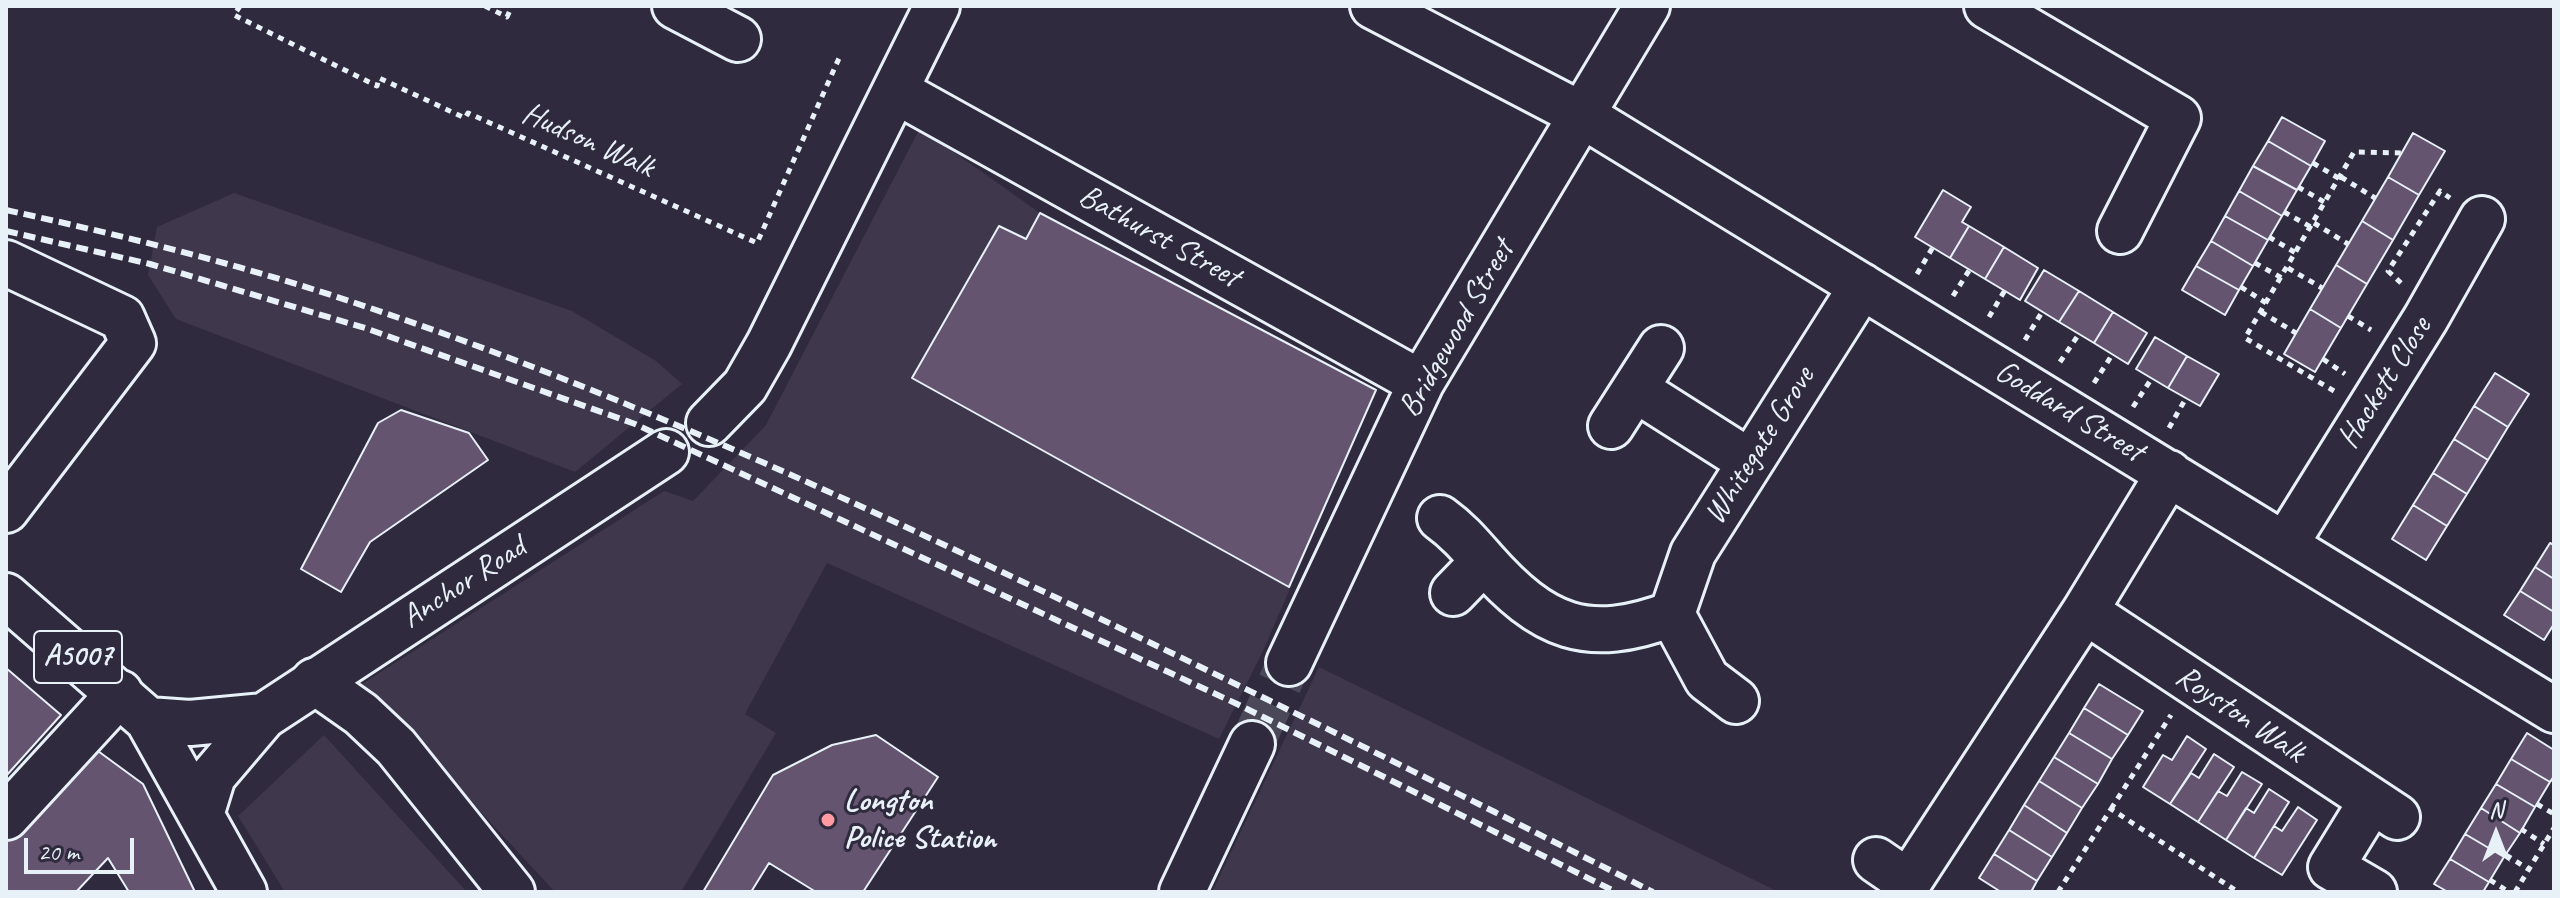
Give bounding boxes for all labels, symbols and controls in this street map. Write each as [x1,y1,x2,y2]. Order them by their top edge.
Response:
street label: Hudson Walk [516,95,660,187]
street label: Bathurst Street [1072,177,1246,297]
street label: Bridgewood Street [1391,234,1523,424]
street label: Hackett Close [2330,310,2440,456]
street label: Goddard Street [1988,353,2150,471]
street label: Whitegate Grove [1696,360,1824,532]
street label: Anchor Road [395,529,533,637]
road number: A5007 [34,631,122,683]
street label: Royston Walk [2168,658,2312,772]
place label: Longton Police Station [844,783,996,858]
north arrow [2456,794,2536,874]
text: N [2489,796,2503,824]
marker: Longton Police Station [819,811,837,829]
scale bar [28,822,138,872]
text: 20 m [38,837,79,867]

